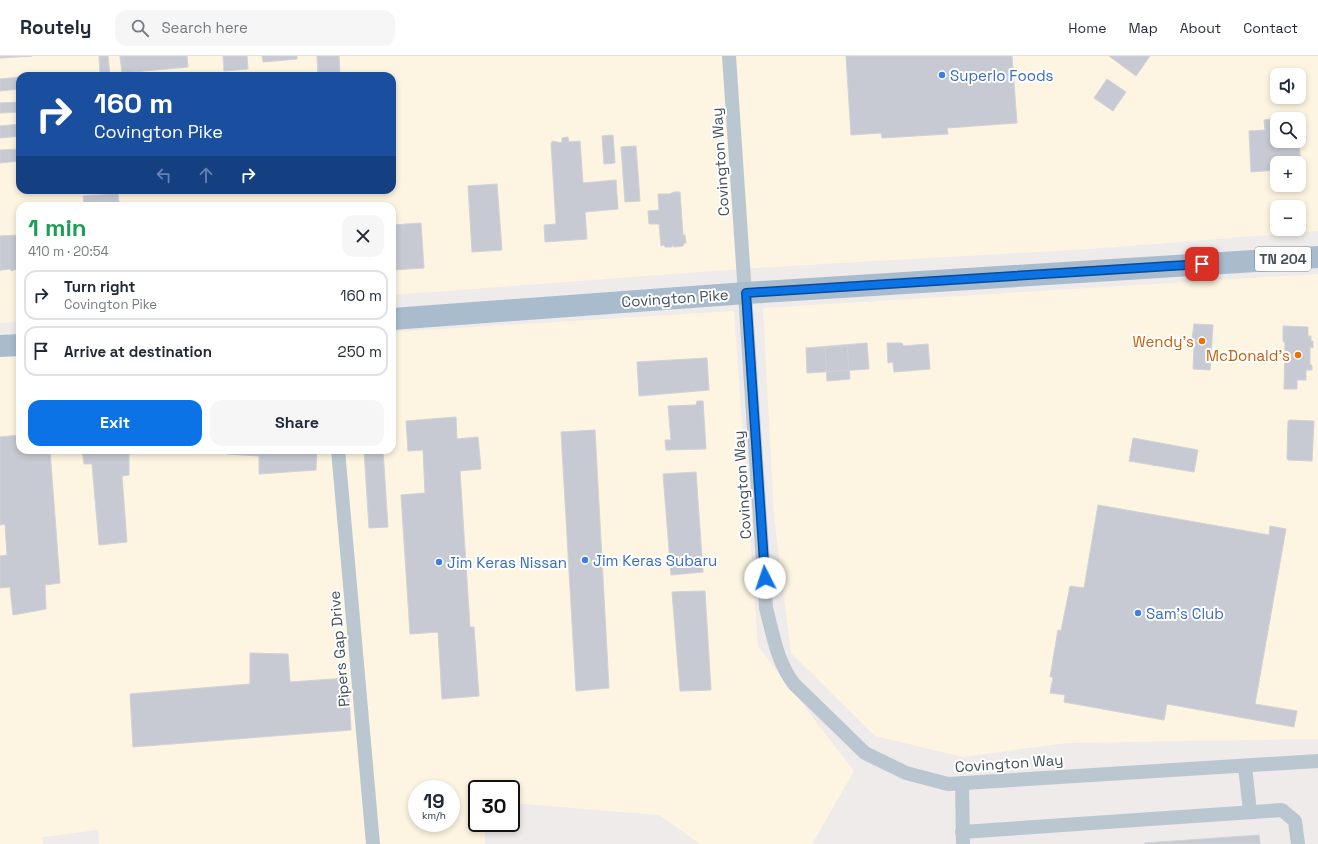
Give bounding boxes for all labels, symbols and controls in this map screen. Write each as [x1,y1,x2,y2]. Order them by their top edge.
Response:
search box [115,10,395,46]
text: Routely [20,15,91,40]
icon: search [129,17,151,39]
text: Search here [161,18,248,37]
text: Home [1068,19,1106,37]
text: Map [1128,19,1158,37]
text: About [1180,19,1221,37]
text: Contact [1243,19,1298,37]
place label: Superlo Foods [950,66,1054,85]
map controls [1270,68,1306,236]
button: sound [1270,68,1306,104]
marker: Superlo Foods [937,70,947,80]
text: 160 m [94,85,173,121]
icon: right [28,88,80,140]
street label: Covington Way [707,107,733,217]
button: search [1270,112,1306,148]
text: Covington Pike [94,120,223,143]
button: + [1270,156,1306,192]
icon: left [153,164,175,186]
icon: ahead [195,164,217,186]
icon: right [237,164,259,186]
button: − [1270,200,1306,236]
text: 1 min [28,212,87,243]
button: close [342,215,384,257]
text: 410 m · 20:54 [28,243,109,260]
pin [1185,247,1219,281]
road number: TN 204 [1255,247,1311,271]
icon: arrive [1191,253,1213,275]
text: Turn right [64,277,135,296]
icon: right [30,284,52,306]
street label: Covington Pike [621,285,729,311]
text: 160 m [340,286,382,305]
text: Covington Pike [64,296,157,313]
place label: Wendy's [1133,332,1194,351]
marker: Wendy's [1197,336,1207,346]
icon: arrive [30,340,52,362]
text: Arrive at destination [64,342,212,361]
text: 250 m [338,342,382,361]
place label: McDonald's [1206,346,1290,365]
marker: McDonald's [1293,350,1303,360]
button: Exit [28,400,202,446]
button: Share [210,400,384,446]
street label: Covington Way [729,430,755,540]
place label: Jim Keras Subaru [593,551,717,570]
place label: Jim Keras Nissan [447,553,567,572]
marker: Jim Keras Subaru [580,555,590,565]
marker: Jim Keras Nissan [434,557,444,567]
position arrow [744,557,786,599]
street label: Pipers Gap Drive [324,590,354,708]
place label: Sam's Club [1146,604,1224,623]
marker: Sam's Club [1133,608,1143,618]
street label: Covington Way [954,750,1064,776]
speed limit sign: 30 [468,780,520,832]
text: 19 [423,788,445,814]
text: km/h [422,809,446,822]

